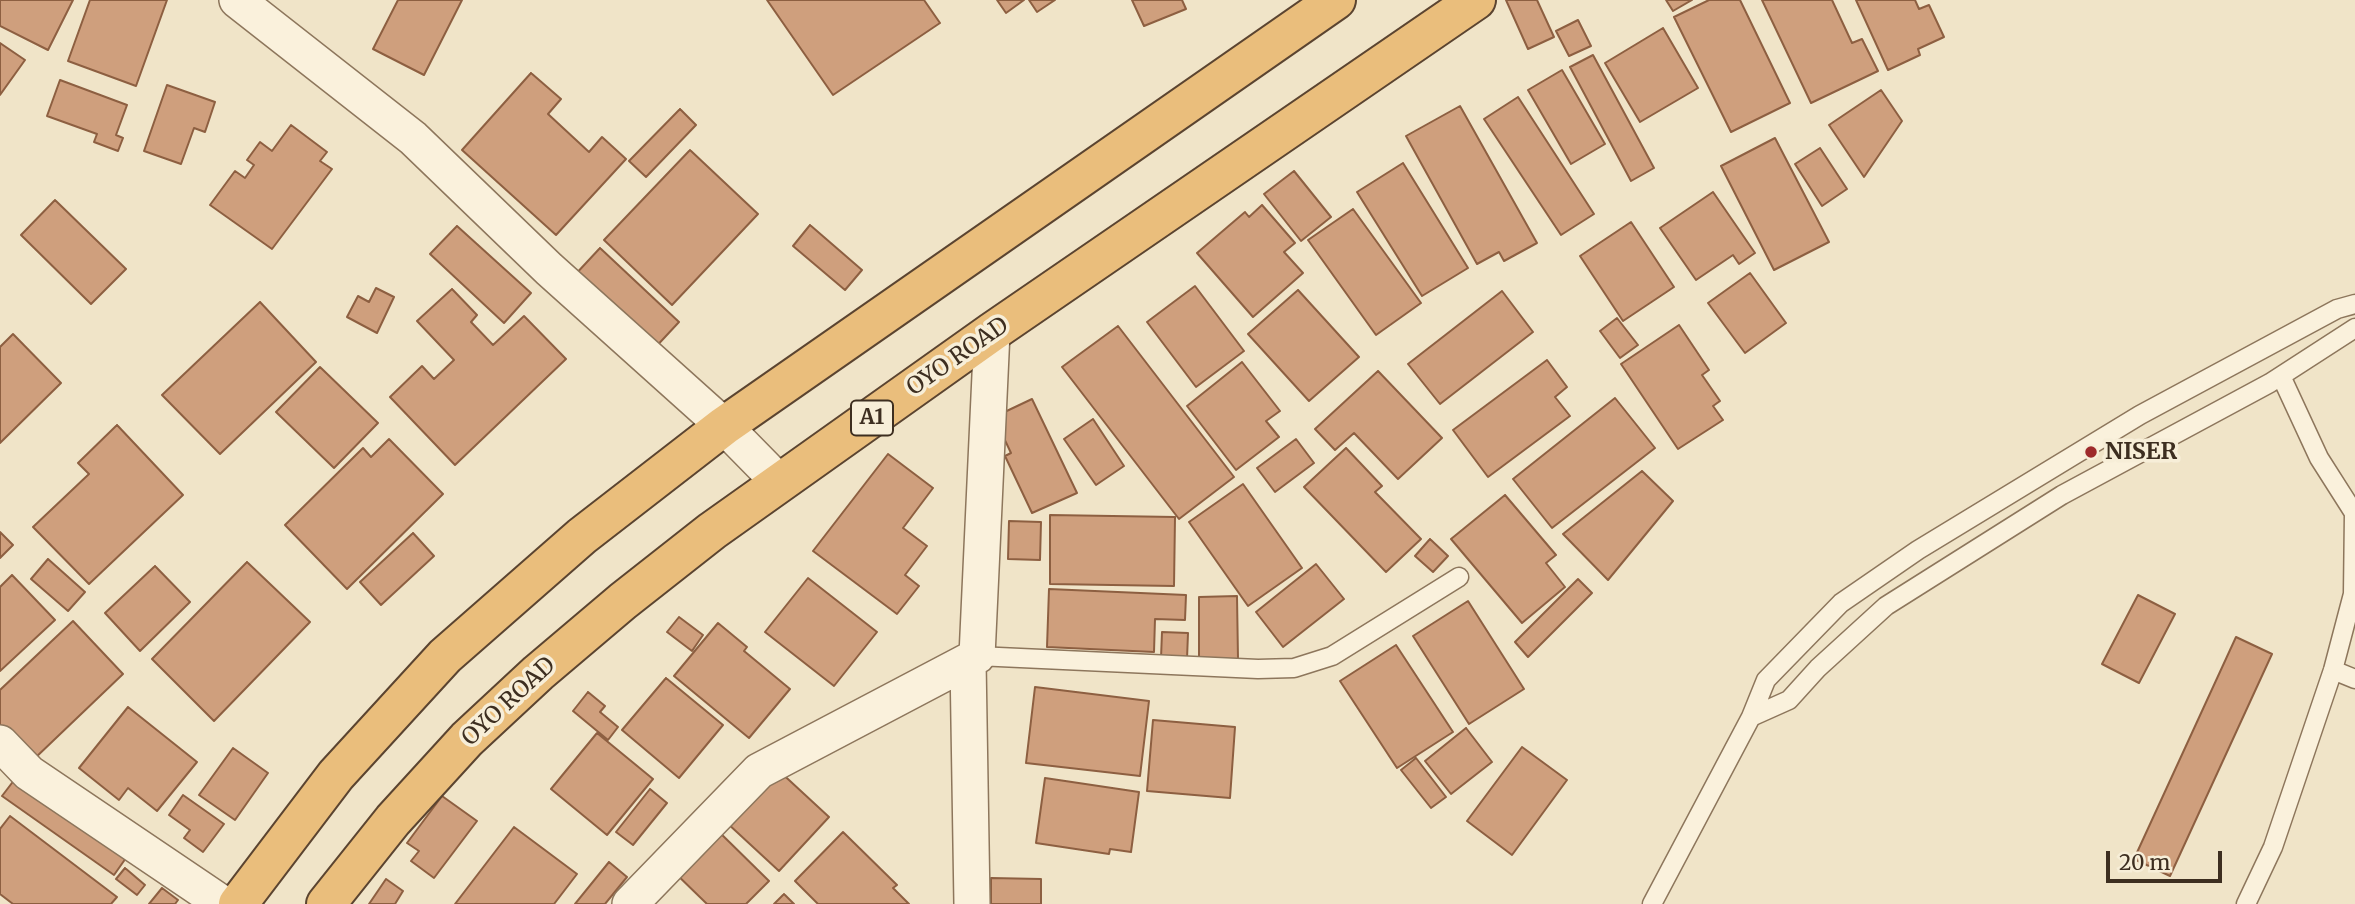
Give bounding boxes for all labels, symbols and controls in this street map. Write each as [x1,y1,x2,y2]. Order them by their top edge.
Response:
street label: OYO ROAD [902,312,1014,402]
road number: A1 [851,400,893,436]
place label: NISER [2105,438,2177,466]
marker: NISER [2083,444,2099,460]
street label: OYO ROAD [457,652,561,752]
scale bar [2110,838,2226,882]
text: 20 m [2119,849,2170,876]

